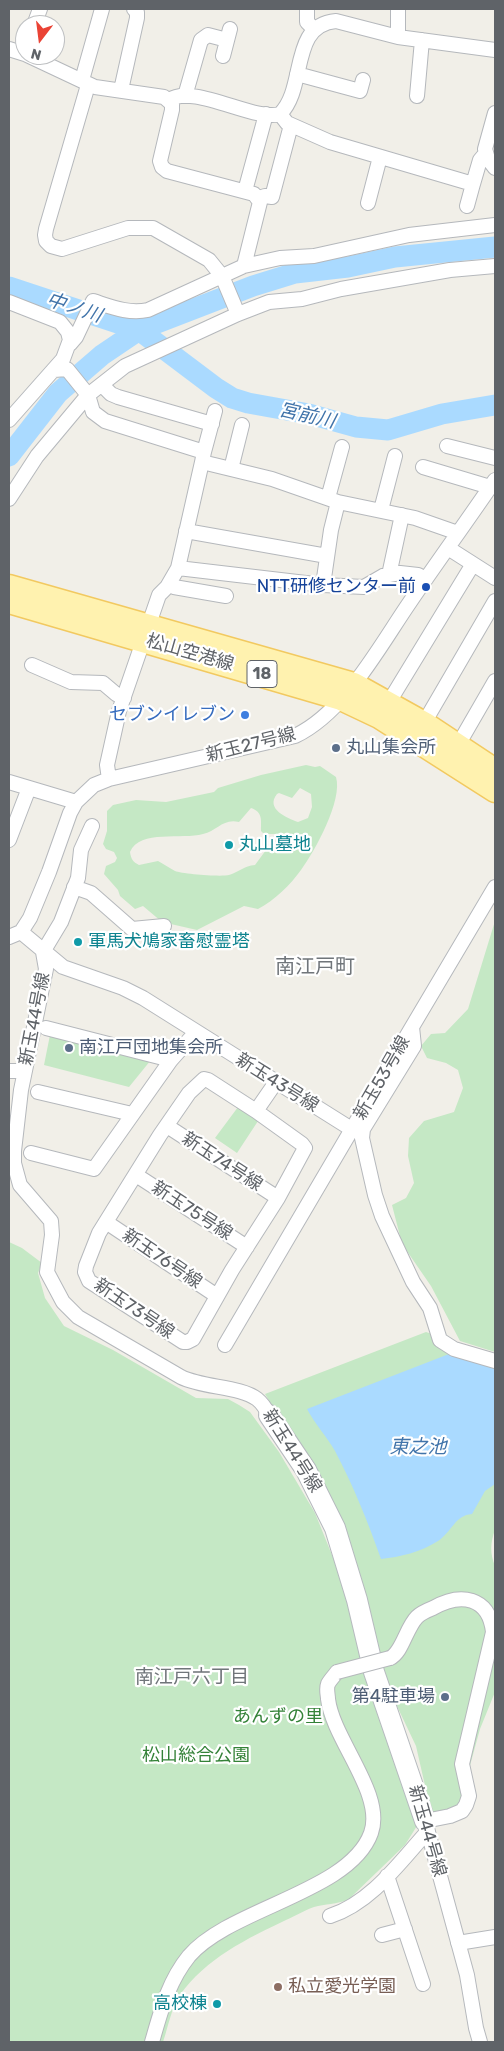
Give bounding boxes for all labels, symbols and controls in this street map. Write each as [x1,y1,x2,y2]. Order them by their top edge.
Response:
north arrow [15,15,65,65]
text: N [29,44,43,64]
water label: 中ノ川 [43,288,105,328]
water label: 宮前川 [277,398,337,434]
place label: NTT研修センター前 [257,576,416,598]
marker: NTT研修センター前 [420,581,432,593]
street label: 松山空港線 [144,630,236,676]
road number: 18 [247,661,277,688]
place label: セブンイレブン [109,704,235,726]
marker: セブンイレブン [239,709,251,721]
street label: 新玉27号線 [204,723,298,767]
place label: 丸山集会所 [346,737,436,759]
marker: 丸山集会所 [330,742,342,754]
place label: 丸山墓地 [239,834,311,856]
marker: 丸山墓地 [223,839,235,851]
place label: 軍馬犬鳩家畜慰霊塔 [88,931,250,953]
marker: 軍馬犬鳩家畜慰霊塔 [72,936,84,948]
district label: 南江戸町 [275,955,355,979]
street label: 新玉44号線 [15,971,55,1067]
street label: 新玉53号線 [349,1032,415,1124]
place label: 南江戸団地集会所 [79,1037,223,1059]
marker: 南江戸団地集会所 [63,1042,75,1054]
street label: 新玉43号線 [231,1049,323,1117]
street label: 新玉74号線 [178,1128,266,1196]
street label: 新玉75号線 [148,1177,236,1245]
street label: 新玉76号線 [118,1224,206,1294]
street label: 新玉73号線 [90,1274,178,1344]
street label: 新玉44号線 [258,1405,326,1497]
water label: 東之池 [390,1437,446,1459]
district label: 南江戸六丁目 [135,1667,249,1689]
place label: 第4駐車場 [352,1686,435,1708]
marker: 第4駐車場 [439,1691,451,1703]
park label: あんずの里 [233,1706,323,1728]
park label: 松山総合公園 [142,1745,250,1767]
street label: 新玉44号線 [404,1783,450,1879]
place label: 私立愛光学園 [288,1976,396,1998]
marker: 私立愛光学園 [272,1981,284,1993]
place label: 高校棟 [153,1993,207,2015]
marker: 高校棟 [211,1998,223,2010]

